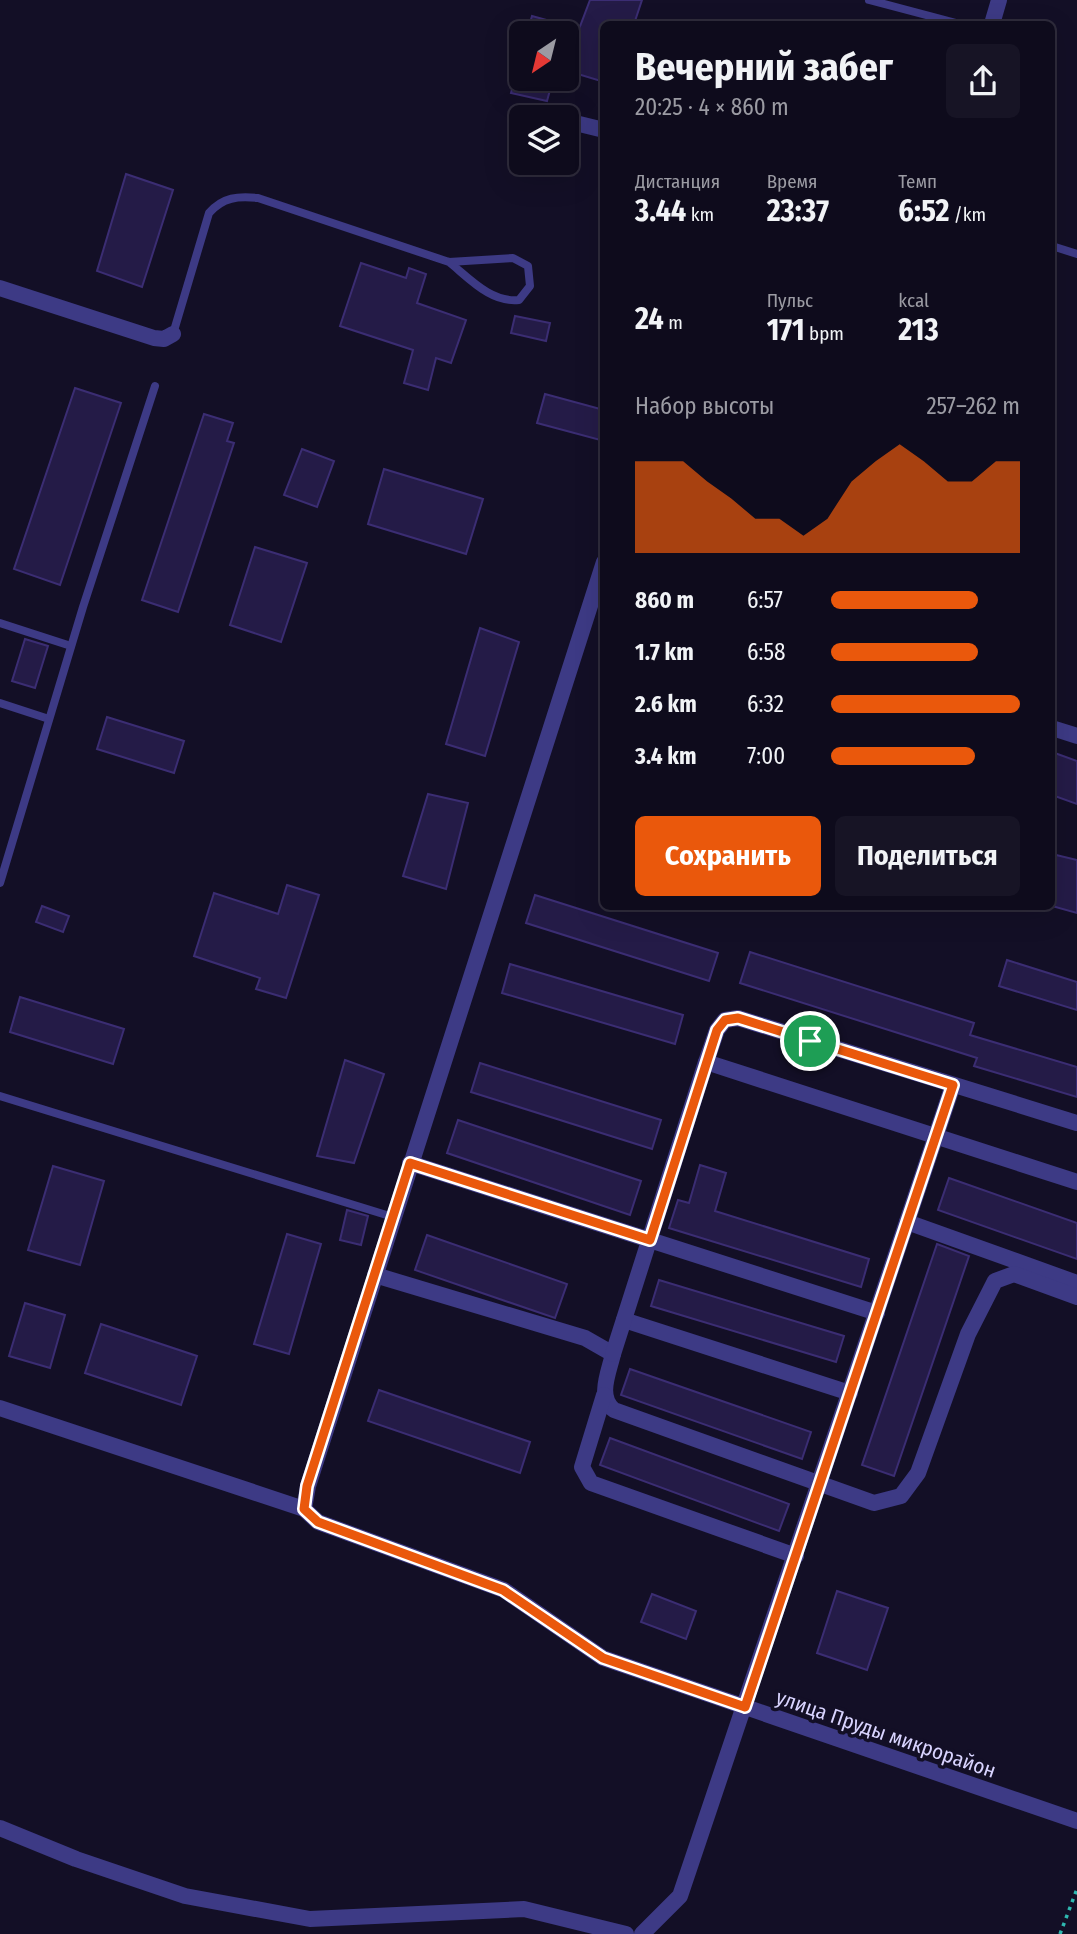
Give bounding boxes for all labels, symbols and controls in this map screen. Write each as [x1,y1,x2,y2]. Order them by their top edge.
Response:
north arrow [509,21,579,91]
map controls [509,21,579,175]
text: Вечерний забег [635,44,893,90]
button: share [946,44,1020,118]
text: 20:25 · 4 × 860 m [635,93,789,121]
button: layers [509,105,579,175]
text: Дистанция [635,170,720,193]
text: Время [767,170,818,193]
text: Темп [898,170,937,193]
text: 3.44 [635,193,686,229]
text: 23:37 [767,193,829,229]
text: 6:52 [898,193,949,229]
text: km [686,203,714,226]
text: /km [949,203,986,226]
text: Пульс [767,289,813,312]
text: kcal [898,289,929,312]
text: 24 [635,301,664,337]
text: m [664,311,683,334]
text: 171 [767,312,805,348]
text: 213 [898,312,939,348]
text: bpm [805,322,844,345]
text: Набор высоты [635,392,774,420]
text: 257–262 m [926,392,1020,420]
text: 860 m [635,586,694,614]
text: 6:57 [747,586,783,614]
text: 1.7 km [635,638,694,666]
text: 6:58 [747,638,785,666]
text: 2.6 km [635,690,697,718]
text: 6:32 [747,690,784,718]
text: 3.4 km [635,742,697,770]
text: 7:00 [747,742,785,770]
button: Сохранить [635,816,821,896]
button: Поделиться [835,816,1020,896]
pin [780,1011,840,1071]
icon: arrive [791,1022,829,1060]
street label: улица Пруды микрорайон [773,1684,999,1784]

